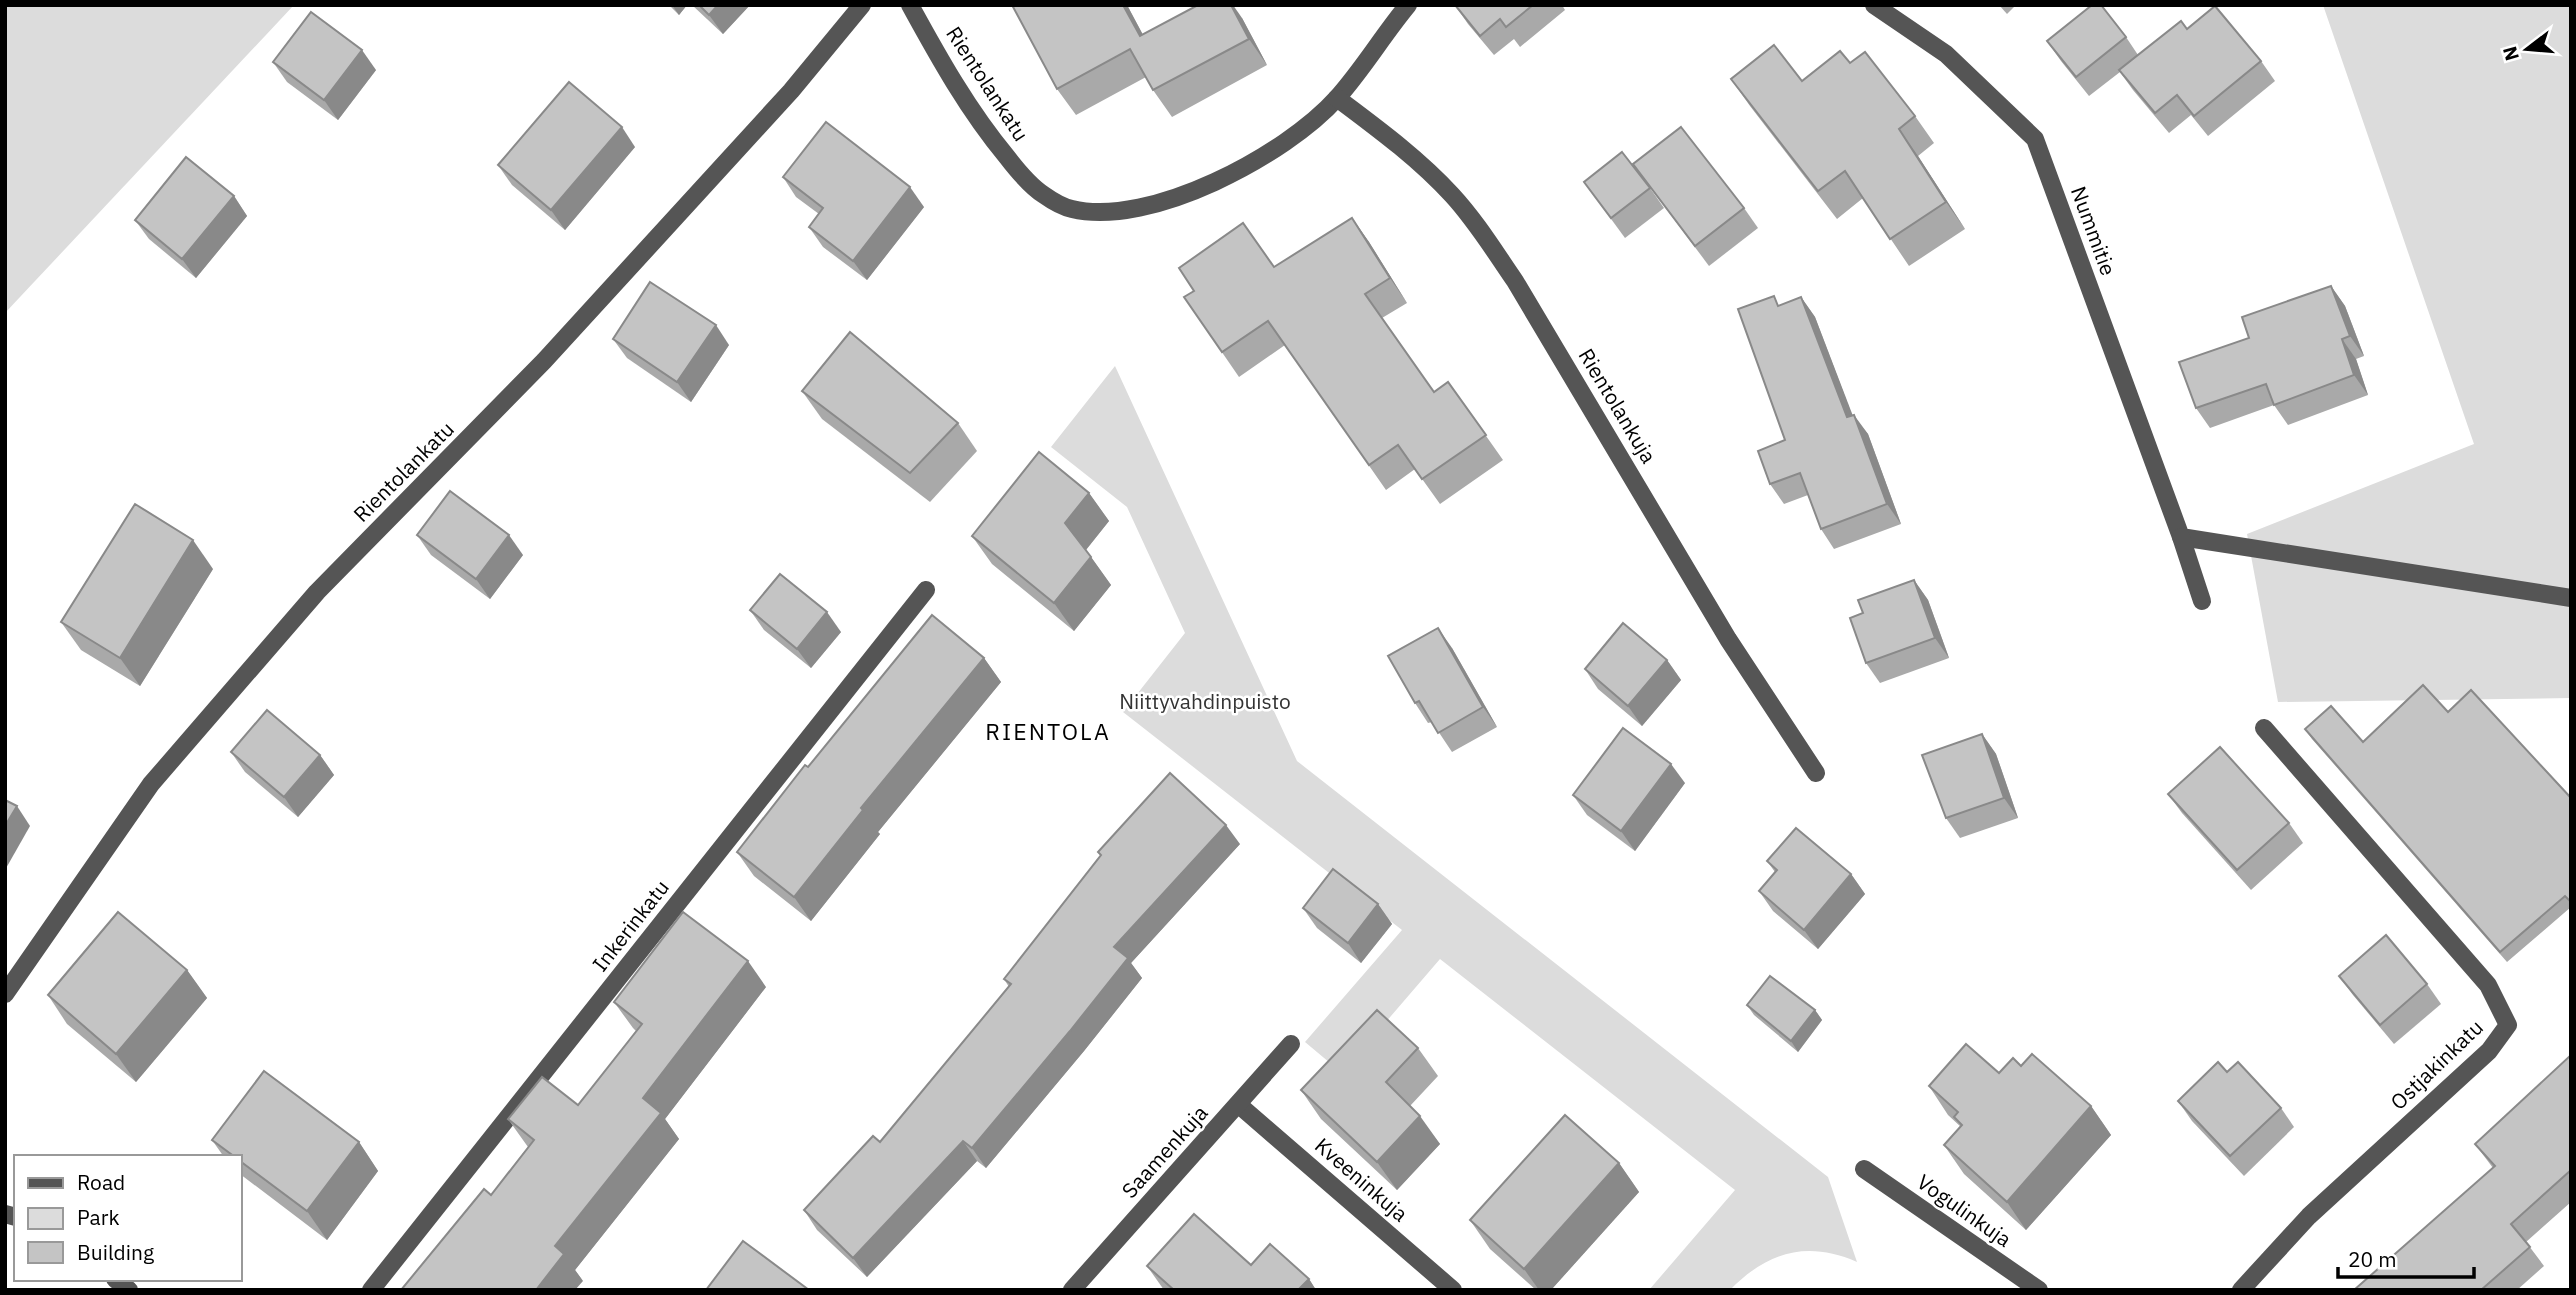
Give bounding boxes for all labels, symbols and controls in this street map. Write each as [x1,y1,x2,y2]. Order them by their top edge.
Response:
north arrow [2492,14,2562,84]
street label: Rientolankatu [940,21,1035,146]
text: N [2497,44,2524,64]
street label: Nummitie [2065,182,2123,279]
street label: Rientolankuja [1573,343,1663,468]
street label: Rientolankatu [347,415,460,528]
park label: Niittyvahdinpuisto [1119,687,1291,715]
district label: RIENTOLA [985,716,1111,746]
street label: Inkerinkatu [586,874,675,977]
street label: Ostjakinkatu [2384,1013,2489,1116]
street label: Saamenkuja [1115,1099,1213,1204]
street label: Kveeninkuja [1309,1131,1414,1227]
legend [14,1155,242,1281]
street label: Vogulinkuja [1912,1167,2017,1253]
text: Road [77,1168,125,1196]
text: Park [77,1203,120,1231]
scale bar [2338,1236,2474,1280]
text: Building [77,1238,154,1266]
text: 20 m [2348,1245,2397,1273]

